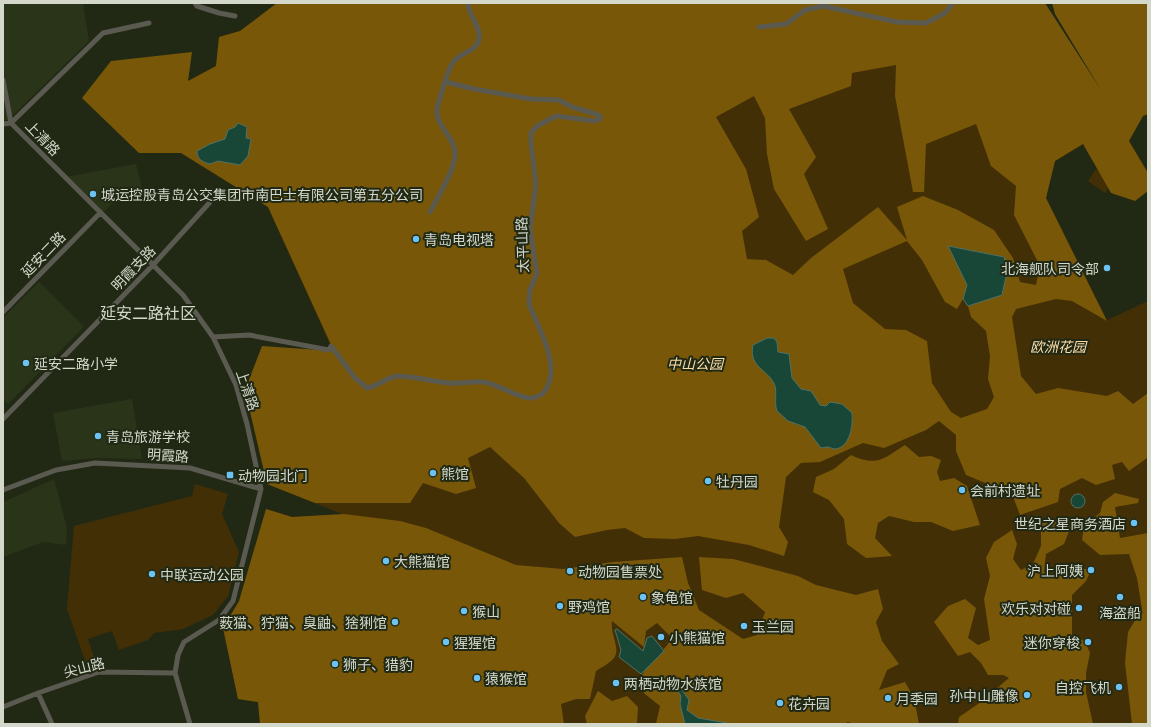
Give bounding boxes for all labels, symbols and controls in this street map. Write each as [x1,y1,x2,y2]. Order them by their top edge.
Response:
street label: 上清路 [22,116,64,160]
place label: 城运控股青岛公交集团市南巴士有限公司第五分公司 [101,185,423,204]
marker: 城运控股青岛公交集团市南巴士有限公司第五分公司 [88,189,98,199]
street label: 太平山路 [512,217,532,273]
street label: 延安二路 [17,227,69,281]
place label: 青岛电视塔 [424,230,494,249]
marker: 青岛电视塔 [411,234,421,244]
street label: 明霞支路 [107,241,159,295]
place label: 北海舰队司令部 [1001,259,1099,278]
marker: 北海舰队司令部 [1102,263,1112,273]
district label: 延安二路社区 [100,302,196,324]
park label: 欧洲花园 [1030,337,1088,356]
place label: 延安二路小学 [34,354,118,373]
park label: 中山公园 [667,354,725,373]
marker: 延安二路小学 [21,358,31,368]
street label: 上清路 [232,367,264,413]
place label: 青岛旅游学校 [106,427,190,446]
marker: 青岛旅游学校 [93,431,103,441]
street label: 明霞路 [146,444,190,466]
place label: 熊馆 [441,464,469,483]
place label: 动物园北门 [238,466,308,485]
marker: 熊馆 [428,468,438,478]
marker: 动物园北门 [225,470,235,480]
place label: 牡丹园 [716,472,758,491]
marker: 牡丹园 [703,476,713,486]
place label: 会前村遗址 [970,481,1040,500]
marker: 会前村遗址 [957,485,967,495]
place label: 世纪之星商务酒店 [1014,514,1126,533]
marker: 世纪之星商务酒店 [1129,518,1139,528]
place label: 大熊猫馆 [394,552,450,571]
marker: 大熊猫馆 [381,556,391,566]
place label: 沪上阿姨 [1027,561,1083,580]
place label: 动物园售票处 [578,562,662,581]
place label: 中联运动公园 [160,565,244,584]
marker: 沪上阿姨 [1086,565,1096,575]
marker: 动物园售票处 [565,566,575,576]
marker: 中联运动公园 [147,569,157,579]
place label: 象龟馆 [651,588,693,607]
marker: 象龟馆 [638,592,648,602]
marker: 海盗船 [1115,592,1125,602]
place label: 野鸡馆 [568,597,610,616]
place label: 欢乐对对碰 [1001,599,1071,618]
marker: 野鸡馆 [555,601,565,611]
place label: 猴山 [472,602,500,621]
marker: 欢乐对对碰 [1074,603,1084,613]
place label: 海盗船 [1099,603,1141,622]
marker: 猴山 [459,606,469,616]
place label: 薮猫、狞猫、臭鼬、猞猁馆 [219,613,387,632]
marker: 薮猫、狞猫、臭鼬、猞猁馆 [390,617,400,627]
place label: 玉兰园 [752,617,794,636]
marker: 玉兰园 [739,621,749,631]
place label: 小熊猫馆 [669,628,725,647]
marker: 小熊猫馆 [656,632,666,642]
place label: 猩猩馆 [454,633,496,652]
place label: 迷你穿梭 [1024,633,1080,652]
marker: 猩猩馆 [441,637,451,647]
marker: 迷你穿梭 [1083,637,1093,647]
street label: 尖山路 [61,653,107,681]
place label: 狮子、猎豹 [343,655,413,674]
marker: 狮子、猎豹 [330,659,340,669]
place label: 猿猴馆 [485,669,527,688]
marker: 猿猴馆 [472,673,482,683]
place label: 两栖动物水族馆 [624,674,722,693]
marker: 两栖动物水族馆 [611,678,621,688]
place label: 自控飞机 [1055,678,1111,697]
marker: 自控飞机 [1114,682,1124,692]
place label: 孙中山雕像 [949,686,1019,705]
place label: 月季园 [896,689,938,708]
marker: 孙中山雕像 [1022,690,1032,700]
marker: 月季园 [883,693,893,703]
place label: 花卉园 [788,694,830,713]
marker: 花卉园 [775,698,785,708]

